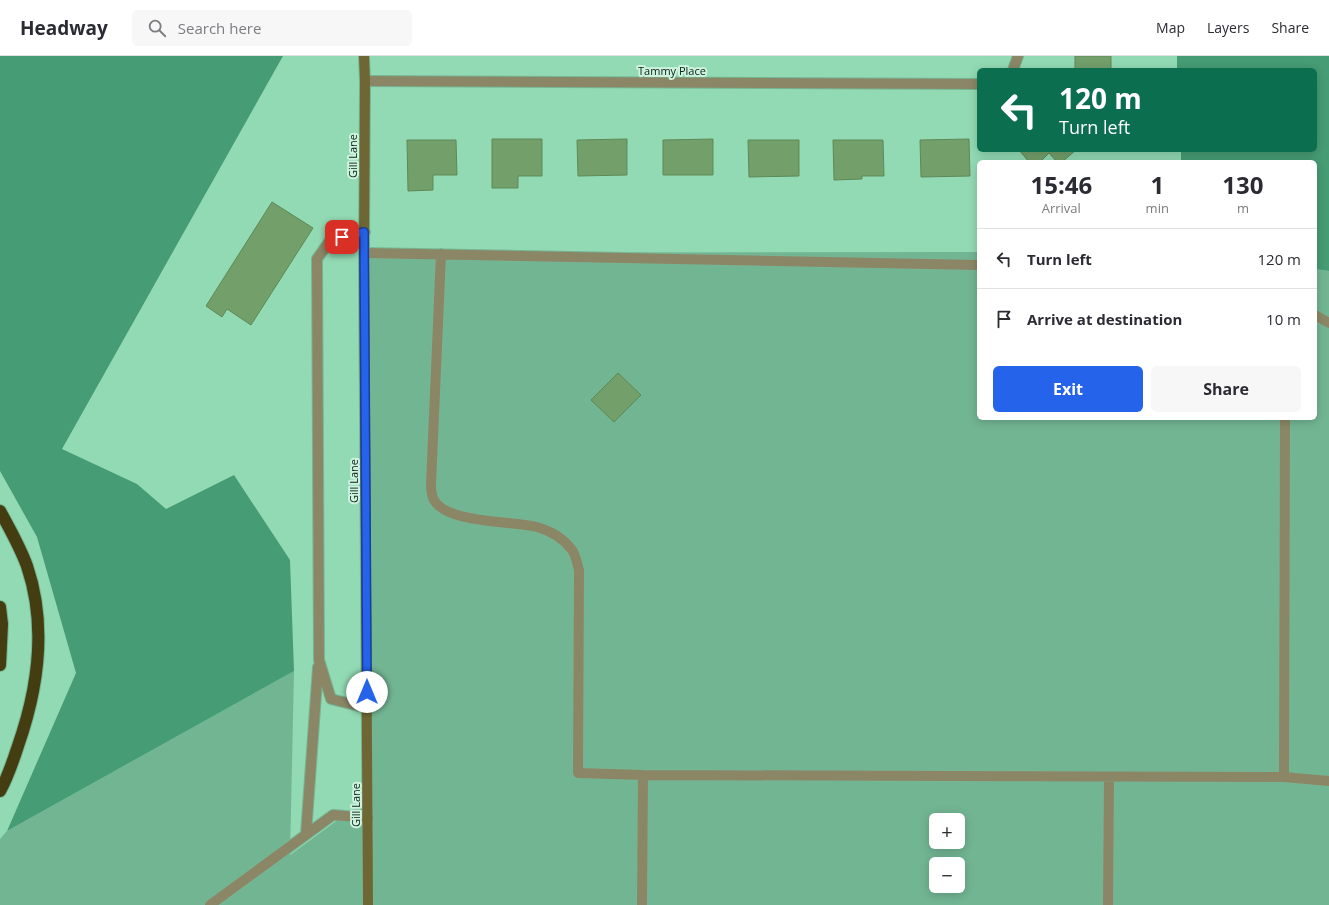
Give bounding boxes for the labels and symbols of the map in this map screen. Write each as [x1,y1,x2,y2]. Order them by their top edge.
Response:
street label: Tammy Place [638,63,706,78]
street label: Gill Lane [345,134,360,178]
pin [325,220,359,254]
street label: Gill Lane [346,459,361,503]
position arrow [346,671,388,713]
street label: Gill Lane [348,783,363,827]

